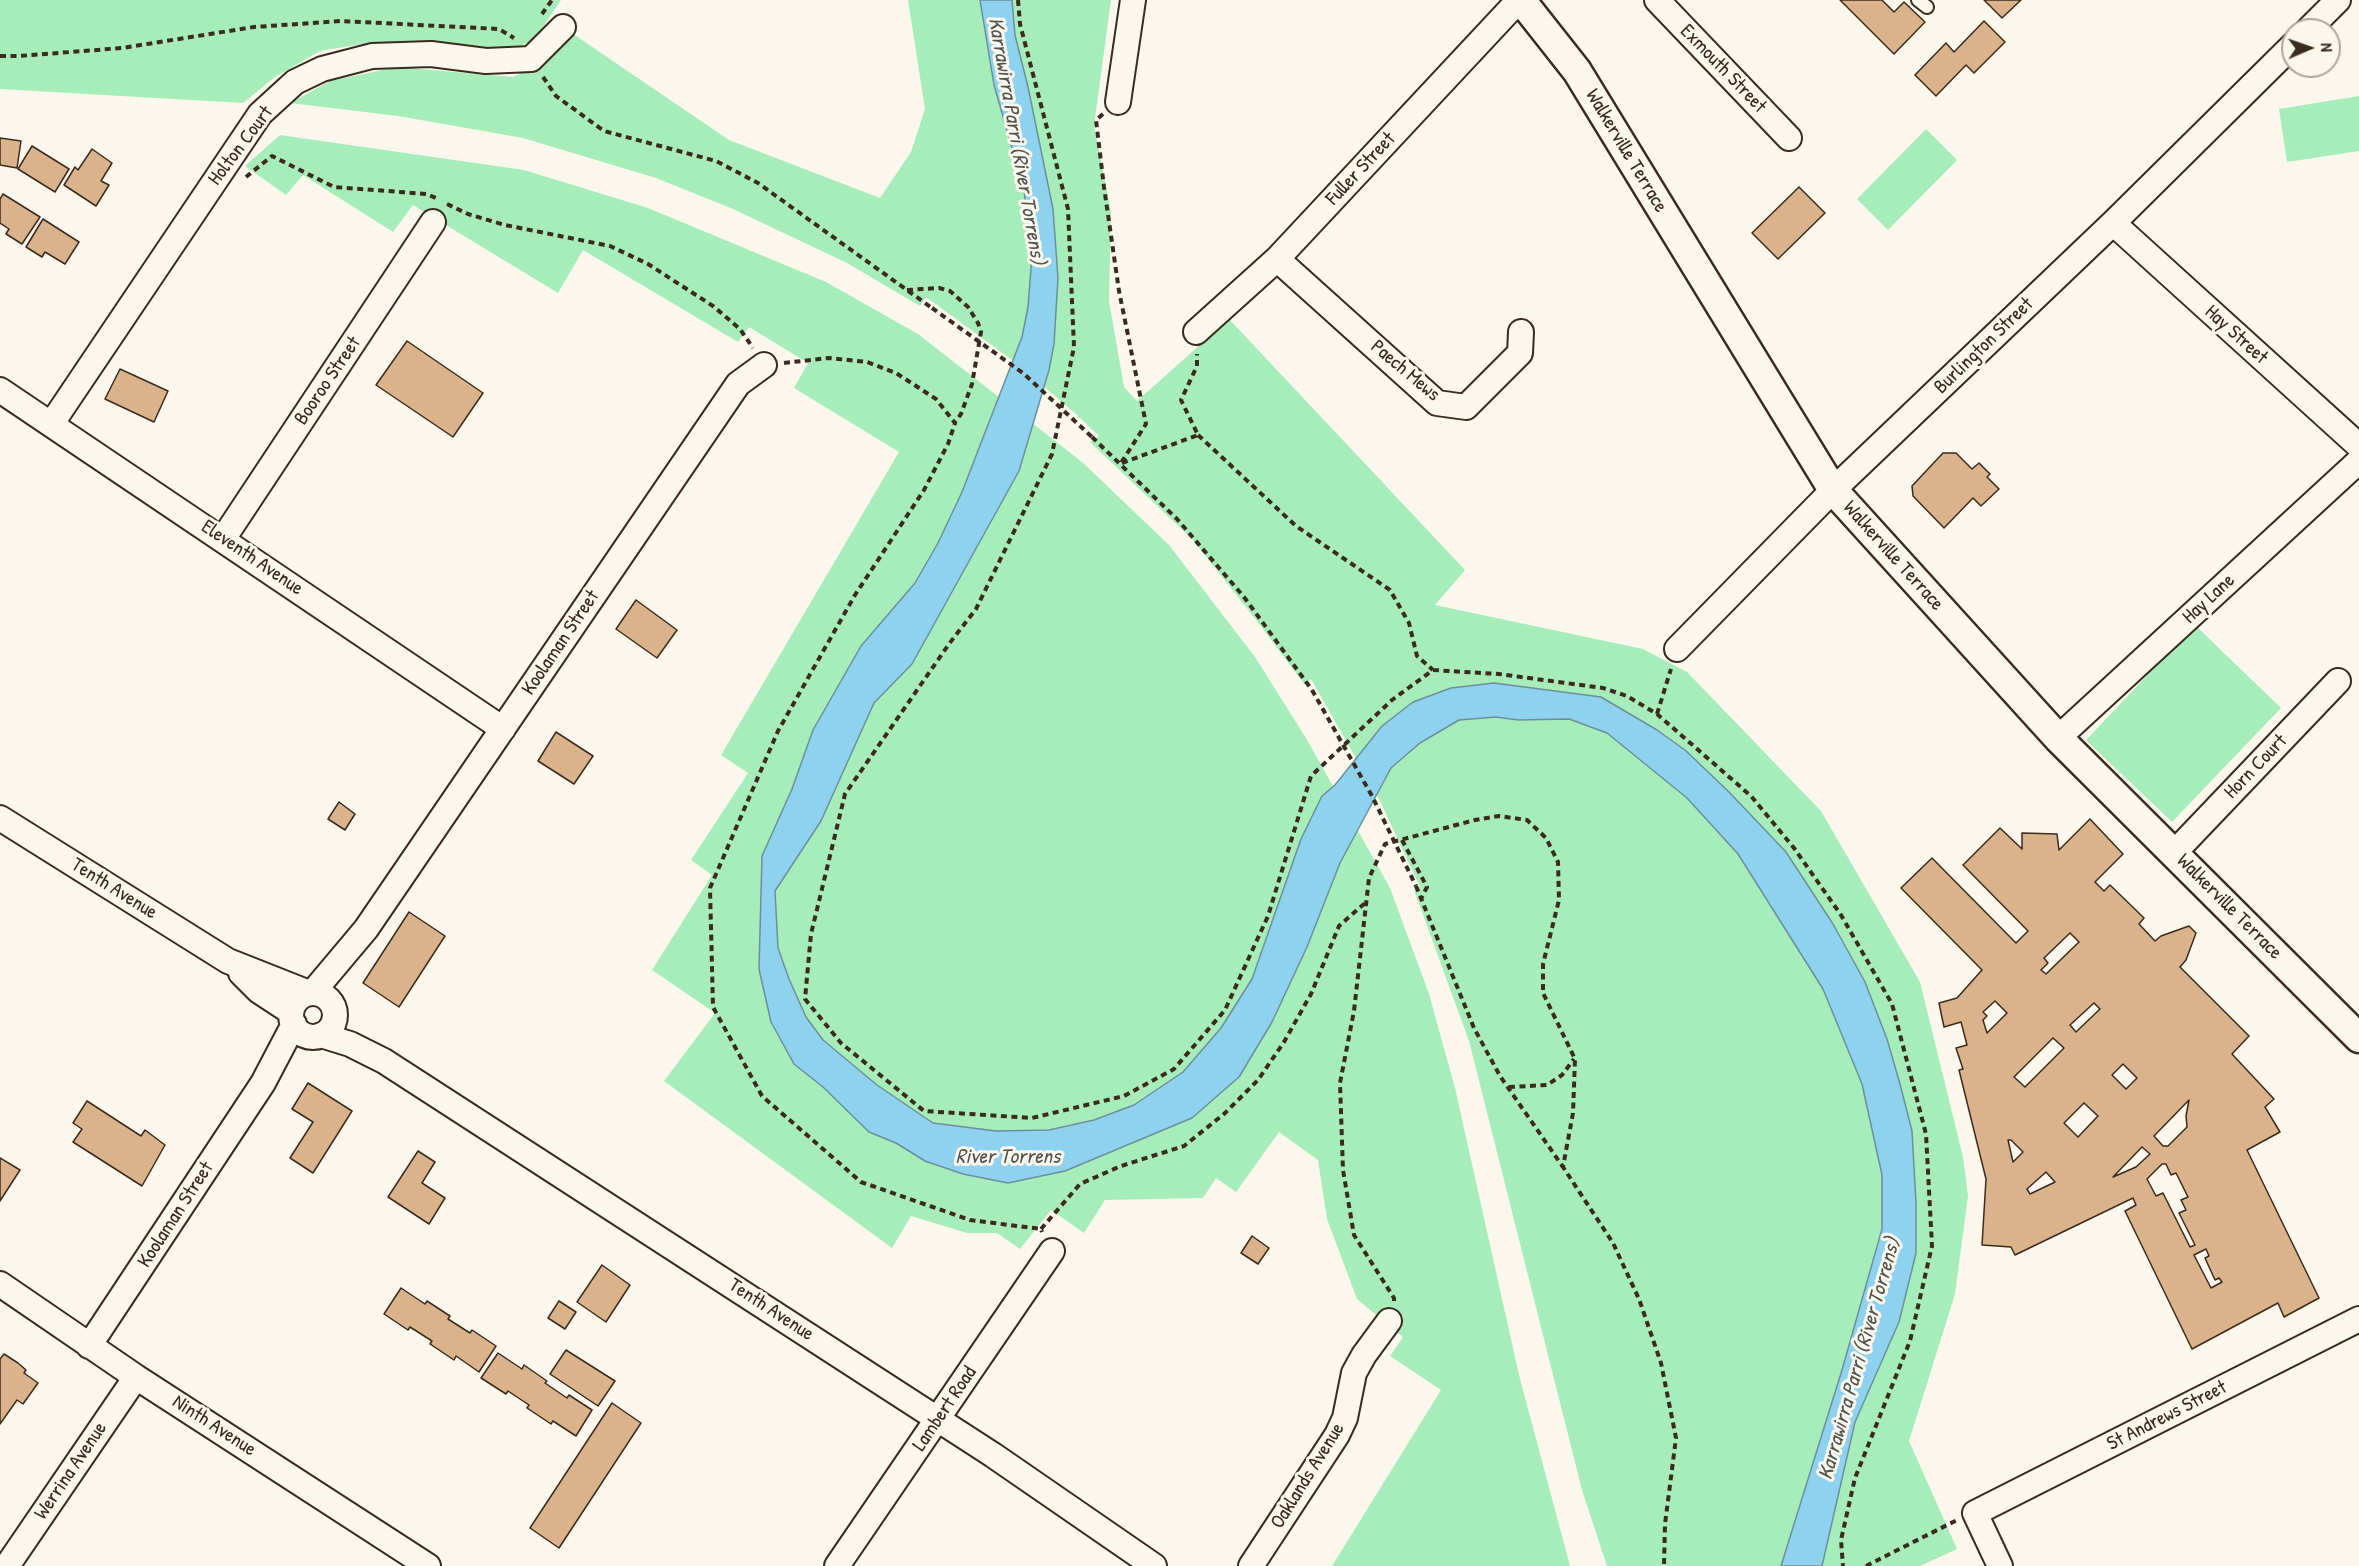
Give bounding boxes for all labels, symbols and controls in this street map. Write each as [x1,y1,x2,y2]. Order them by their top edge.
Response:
water label: Karrawirra Parri (River Torrens) [982,16,1050,266]
north arrow [2281,18,2341,78]
street label: Exmouth Street [1675,20,1771,118]
text: N [2316,43,2338,52]
street label: Walkerville Terrace [1580,85,1672,217]
street label: Holton Court [203,102,279,190]
street label: Fuller Street [1321,128,1401,210]
street label: Burlington Street [1929,293,2039,399]
street label: Hay Street [2199,300,2273,370]
street label: Booroo Street [290,332,366,430]
street label: Paech Mews [1365,335,1445,407]
street label: Walkerville Terrace [1837,496,1949,616]
street label: Eleventh Avenue [196,515,308,601]
street label: Hay Lane [2178,569,2240,629]
street label: Koolaman Street [517,586,605,700]
street label: Horn Court [2219,730,2293,804]
street label: Walkerville Terrace [2171,849,2287,965]
street label: Tenth Avenue [67,853,161,925]
water label: River Torrens [956,1144,1060,1170]
street label: Koolaman Street [133,1158,219,1272]
water label: Karrawirra Parri (River Torrens) [1813,1235,1907,1483]
street label: Tenth Avenue [724,1274,818,1346]
street label: Lambert Road [908,1362,982,1456]
street label: St Andrews Street [2103,1376,2231,1456]
street label: Ninth Avenue [168,1390,260,1462]
street label: Werrina Avenue [30,1418,112,1524]
street label: Oaklands Avenue [1266,1419,1350,1533]

